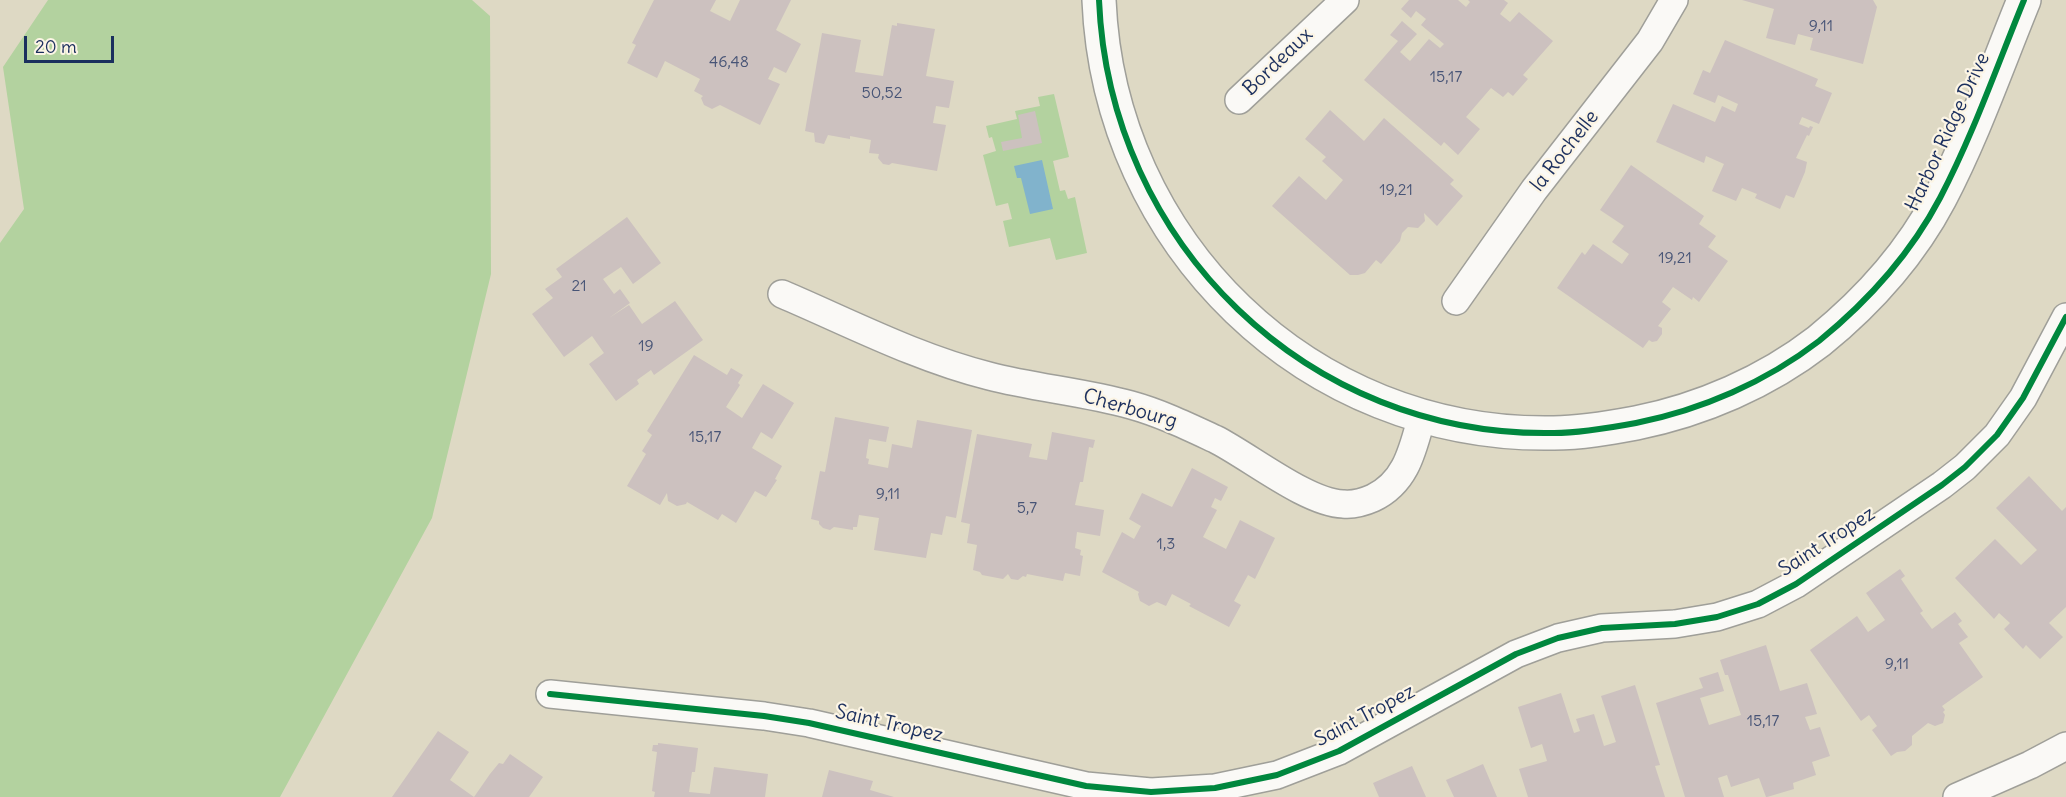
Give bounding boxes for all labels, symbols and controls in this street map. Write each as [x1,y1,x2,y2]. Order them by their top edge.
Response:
house number: 9,11 [1809,16,1833,36]
street label: Bordeaux [1238,23,1318,101]
scale bar [27,24,117,62]
text: 20 m [35,35,77,58]
street label: Harbor Ridge Drive [1901,49,1995,215]
house number: 46,48 [709,52,749,72]
house number: 15,17 [1430,67,1462,87]
house number: 50,52 [861,83,903,103]
street label: la Rochelle [1526,106,1604,196]
house number: 19,21 [1379,180,1413,200]
house number: 19,21 [1658,248,1692,268]
house number: 21 [571,276,587,296]
house number: 19 [638,336,654,356]
street label: Cherbourg [1080,384,1180,434]
house number: 15,17 [689,427,721,447]
house number: 9,11 [876,484,900,504]
house number: 5,7 [1017,498,1037,518]
street label: Saint Tropez [1774,502,1880,582]
house number: 1,3 [1157,534,1175,554]
house number: 9,11 [1885,654,1909,674]
street label: Saint Tropez [1311,680,1419,752]
street label: Saint Tropez [833,700,945,748]
house number: 15,17 [1747,711,1779,731]

